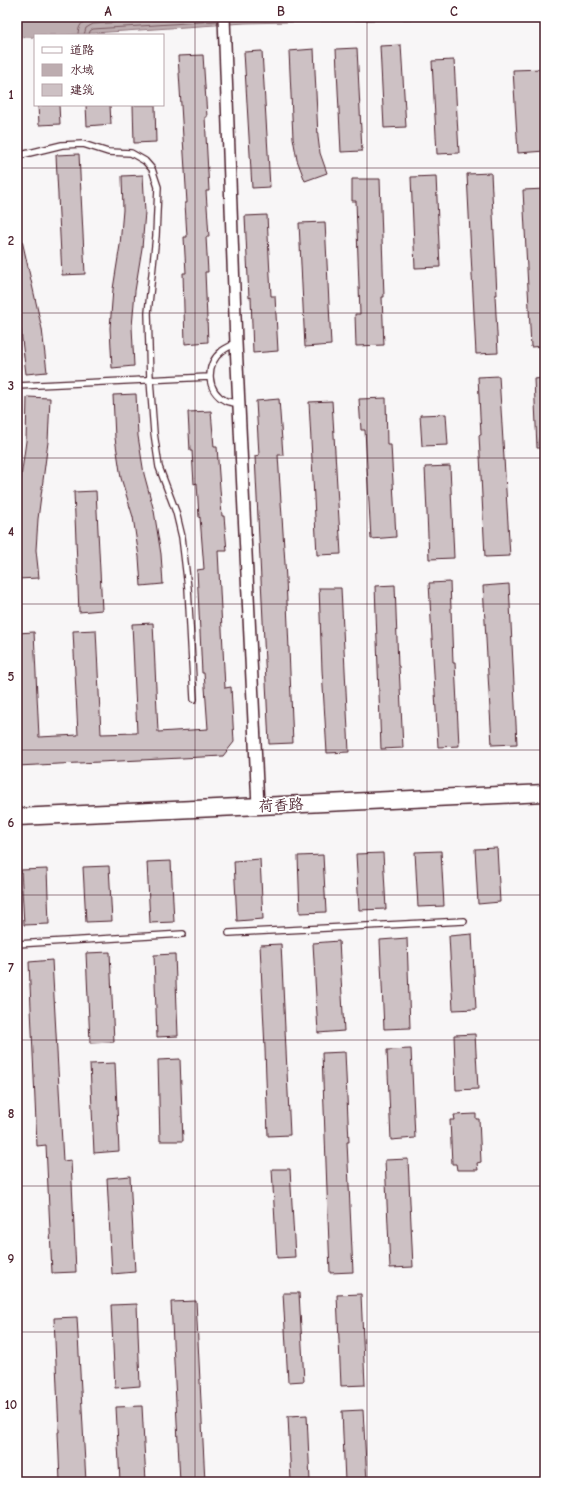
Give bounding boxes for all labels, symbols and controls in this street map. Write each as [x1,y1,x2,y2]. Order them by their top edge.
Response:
text: A [104,4,112,19]
text: B [277,4,285,19]
text: C [450,4,458,19]
legend [34,34,164,106]
text: 道路 [70,43,94,57]
text: 水域 [70,63,94,77]
text: 建筑 [70,83,94,97]
text: 1 [8,87,14,102]
text: 2 [8,233,14,248]
text: 3 [8,378,14,393]
text: 4 [8,524,14,539]
text: 5 [8,669,15,684]
street label: 荷香路 [258,795,304,815]
text: 6 [8,815,15,830]
text: 7 [8,960,14,975]
text: 8 [8,1106,14,1121]
text: 9 [8,1251,15,1266]
text: 10 [5,1397,17,1412]

